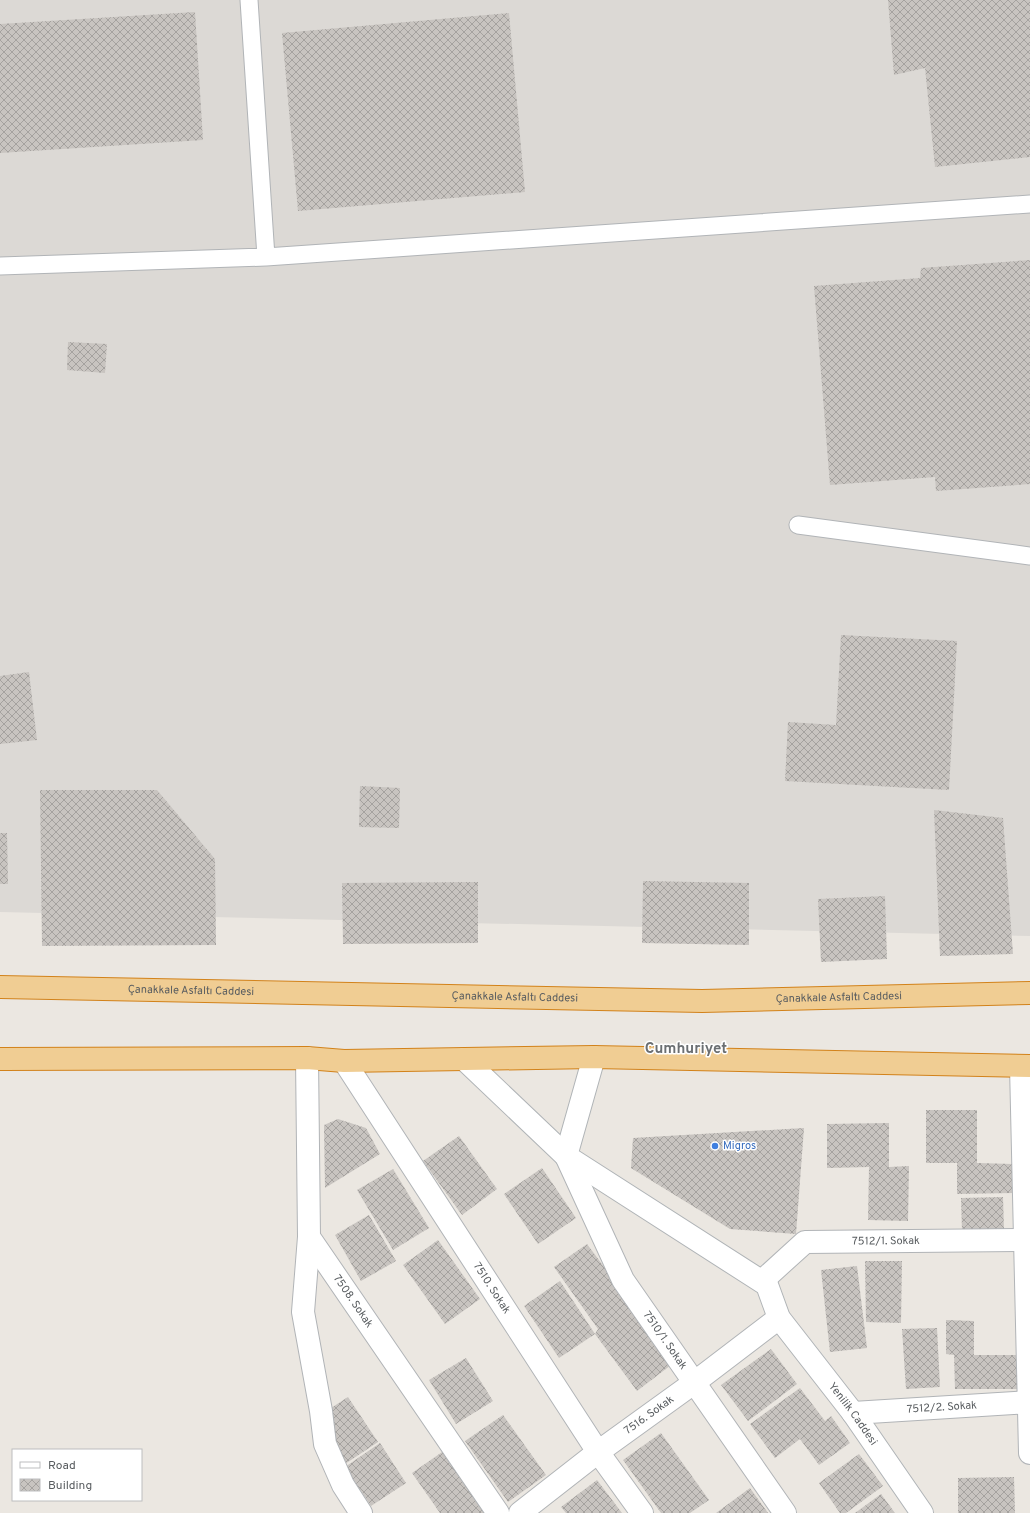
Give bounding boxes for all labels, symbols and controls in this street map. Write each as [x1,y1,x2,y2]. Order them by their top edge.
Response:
street label: Çanakkale Asfaltı Caddesi [128,983,254,999]
street label: Çanakkale Asfaltı Caddesi [452,989,578,1006]
street label: Çanakkale Asfaltı Caddesi [775,989,902,1006]
district label: Cumhuriyet [645,1040,727,1059]
place label: Migros [723,1139,756,1153]
marker: Migros [710,1141,720,1151]
street label: 7512/1. Sokak [852,1234,920,1249]
street label: 7510. Sokak [470,1260,514,1317]
street label: 7508. Sokak [330,1272,376,1331]
street label: 7510/1. Sokak [640,1308,690,1372]
street label: Yenilik Caddesi [825,1380,880,1448]
street label: 7516. Sokak [621,1392,677,1438]
street label: 7512/2. Sokak [906,1398,978,1417]
legend [12,1449,142,1501]
text: Road [48,1458,76,1474]
text: Building [48,1478,92,1494]

